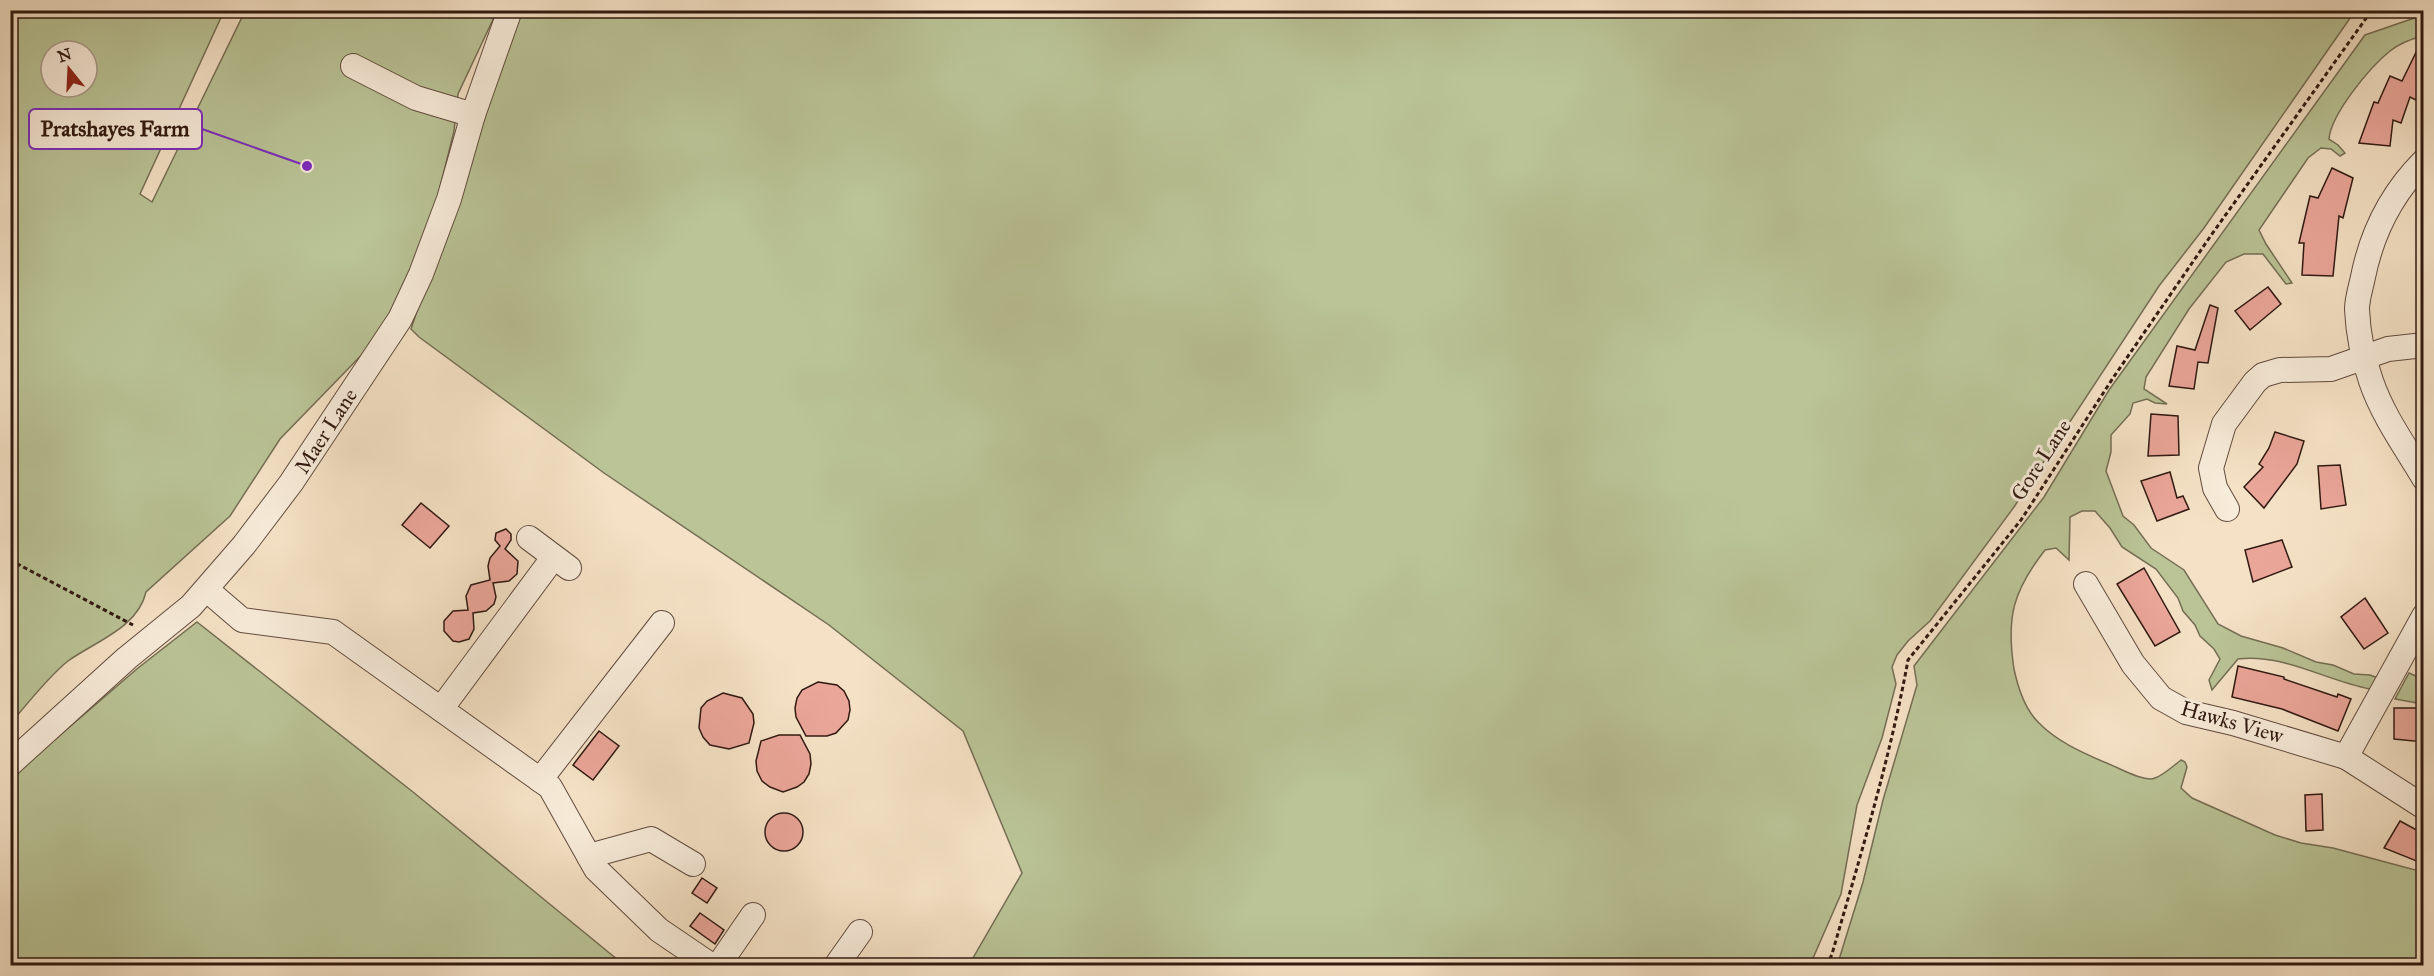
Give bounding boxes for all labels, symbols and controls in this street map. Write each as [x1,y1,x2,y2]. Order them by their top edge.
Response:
north arrow [39,39,99,99]
text: N [55,44,74,66]
callout: Pratshayes Farm [29,109,202,149]
text: Pratshayes Farm [41,115,190,142]
street label: Maer Lane [289,383,363,478]
street label: Gore Lane [2005,414,2077,505]
street label: Hawks View [2178,695,2286,749]

